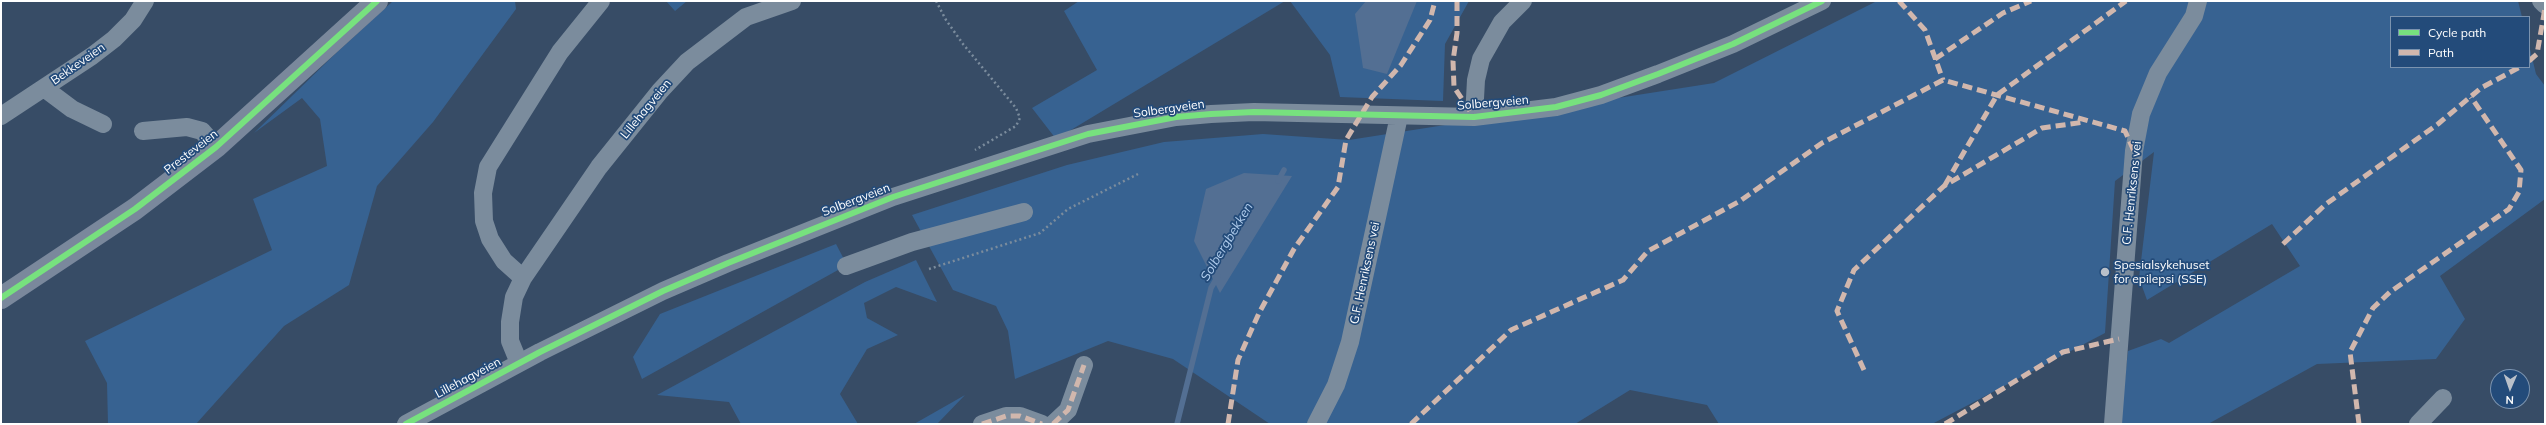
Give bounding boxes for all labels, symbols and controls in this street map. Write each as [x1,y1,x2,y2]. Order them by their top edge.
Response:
legend [2390,16,2530,68]
text: Cycle path [2428,25,2486,40]
street label: Bekkeveien [48,40,108,88]
text: Path [2428,45,2454,60]
street label: Lillehagveien [618,76,674,142]
street label: Solbergveien [1457,93,1529,113]
street label: Solbergveien [1133,97,1205,121]
street label: Presteveien [161,127,221,177]
street label: G.F. Henriksens vei [2119,140,2145,246]
street label: Solbergveien [820,180,892,220]
water label: Solbergbekken [1197,200,1257,284]
street label: G.F. Henriksens vei [1347,221,1383,325]
place label: Spesialsykehuset for epilepsi (SSE) [2114,258,2209,286]
marker: Spesialsykehuset for epilepsi (SSE) [2099,266,2111,278]
street label: Lillehagveien [433,355,503,401]
north arrow [2490,369,2530,409]
text: N [2505,393,2514,407]

